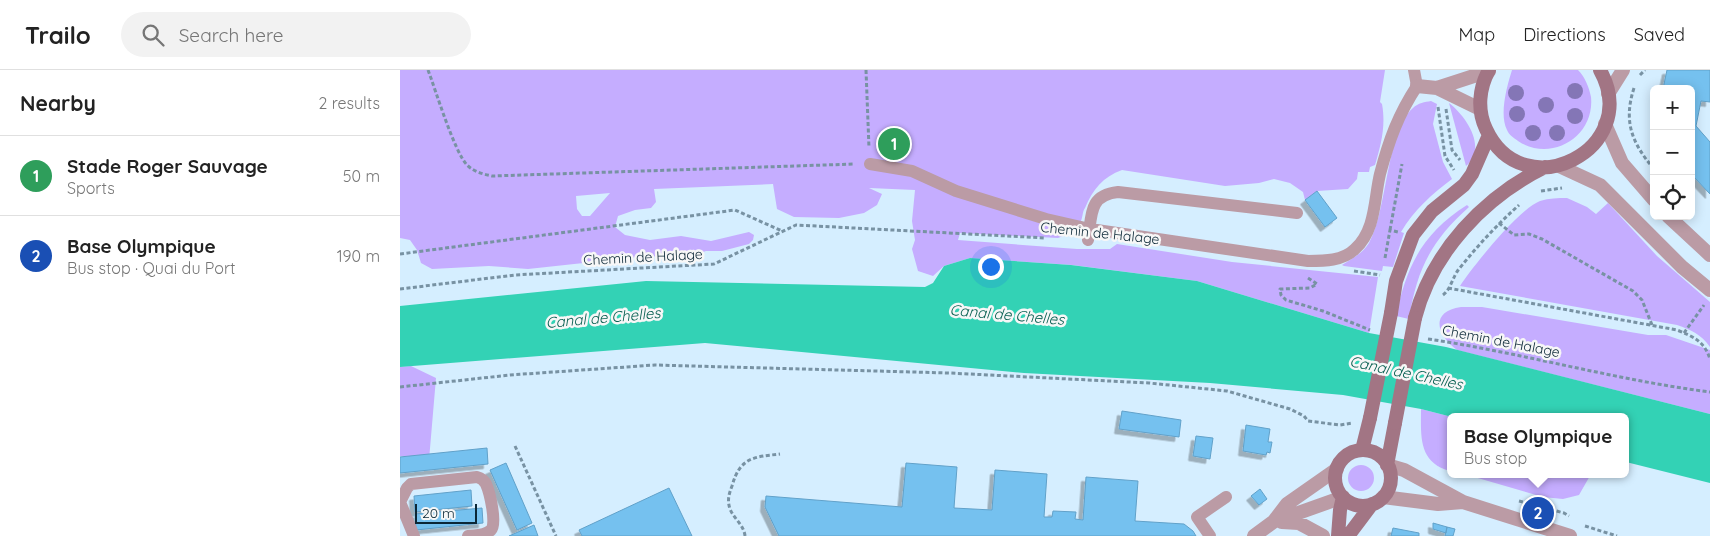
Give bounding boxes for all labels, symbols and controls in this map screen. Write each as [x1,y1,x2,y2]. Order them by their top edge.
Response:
search box [121,12,471,57]
text: Trailo [25,20,91,50]
icon: search [139,21,167,49]
text: Search here [179,23,284,47]
text: Map [1458,23,1495,46]
text: Directions [1523,23,1606,46]
text: Saved [1634,23,1685,46]
map controls [1650,85,1695,220]
button: + [1650,85,1695,130]
text: Nearby [20,90,96,116]
text: 2 results [318,93,380,113]
pin: 1 [878,125,910,163]
button: − [1650,130,1695,175]
text: Stade Roger Sauvage [67,154,268,178]
text: 1 [33,166,39,186]
text: 50 m [343,166,380,186]
button: locate [1650,175,1695,220]
text: Sports [67,178,115,198]
street label: Chemin de Halage [1040,218,1160,248]
text: Base Olympique [67,234,216,258]
street label: Chemin de Halage [583,245,703,269]
text: 2 [31,246,41,266]
text: 190 m [337,246,380,266]
your location [978,254,1004,280]
text: Bus stop · Quai du Port [67,258,236,278]
water label: Canal de Chelles [949,300,1066,329]
water label: Canal de Chelles [545,303,662,332]
street label: Chemin de Halage [1441,321,1561,361]
water label: Canal de Chelles [1348,351,1465,394]
popup [1447,413,1629,478]
text: Base Olympique [1464,424,1612,448]
text: Bus stop [1464,448,1527,468]
pin: 2 [1522,494,1554,532]
scale bar [415,501,478,524]
text: 20 m [422,504,455,522]

